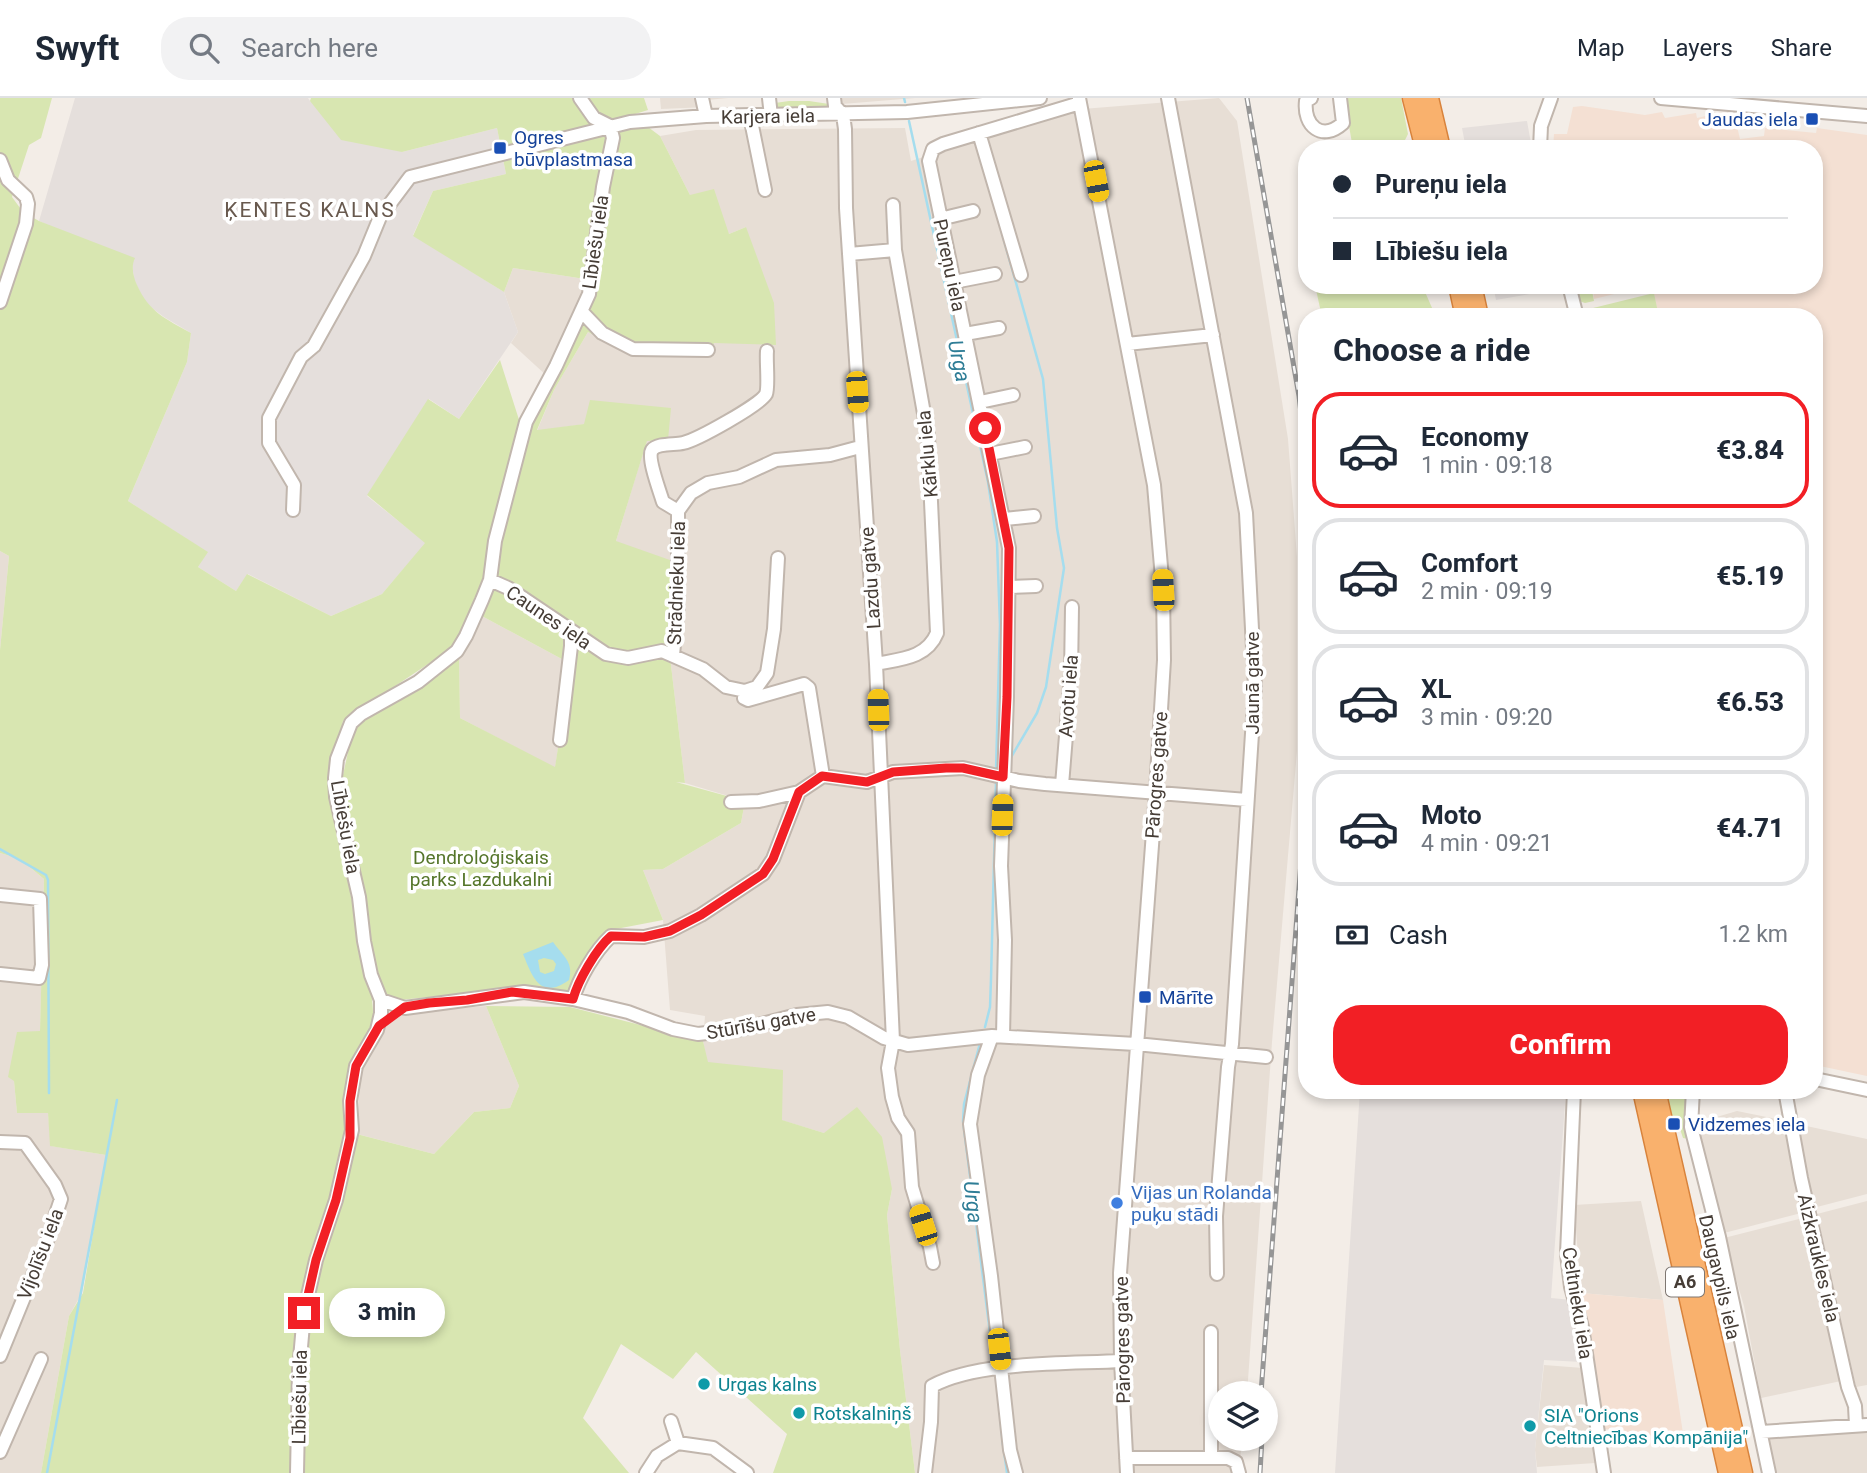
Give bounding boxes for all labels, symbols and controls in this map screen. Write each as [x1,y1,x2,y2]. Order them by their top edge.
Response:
search box [161,17,651,80]
text: Swyft [35,29,119,68]
icon: search [185,29,223,67]
text: Search here [241,33,378,63]
text: Map [1577,34,1625,62]
text: Layers [1663,34,1733,62]
text: Share [1771,34,1832,62]
street label: Karjera iela [721,104,815,129]
place label: Jaudas iela [1701,108,1798,131]
marker: Jaudas iela [1804,111,1820,127]
place label: Ogres būvplastmasa [514,126,633,171]
marker: Ogres būvplastmasa [492,140,508,156]
car [1082,158,1111,204]
text: Pureņu iela [1375,169,1507,199]
street label: Lībiešu iela [577,193,613,291]
district label: ĶENTES KALNS [224,198,396,222]
street label: Pureņu iela [928,217,971,314]
text: Lībiešu iela [1375,236,1508,266]
text: Choose a ride [1333,331,1530,369]
water label: Urga [943,338,975,384]
car [846,370,869,414]
street label: Kārklu iela [912,409,943,499]
route start [969,412,1001,444]
icon: car [1337,419,1400,482]
text: Economy [1421,422,1528,452]
text: €3.84 [1716,435,1784,465]
text: 1 min · 09:18 [1421,452,1553,479]
street label: Strādnieku iela [663,521,690,646]
street label: Lazdu gatve [855,526,886,630]
icon: car [1337,545,1400,608]
text: Comfort [1421,548,1518,578]
text: €5.19 [1716,561,1784,591]
car [1152,568,1175,612]
text: 2 min · 09:19 [1421,578,1553,605]
street label: Caunes iela [502,581,596,654]
street label: Jaunā gatve [1241,631,1264,735]
street label: Avotu iela [1054,654,1083,738]
icon: car [1337,671,1400,734]
text: XL [1421,674,1452,704]
text: €6.53 [1716,687,1784,717]
car [867,689,890,731]
text: 3 min · 09:20 [1421,704,1553,731]
street label: Pārogres gatve [1141,711,1172,839]
street label: Lībiešu iela [326,778,365,876]
car [991,794,1014,836]
icon: car [1337,797,1400,860]
text: Moto [1421,800,1482,830]
text: €4.71 [1716,813,1784,843]
text: 4 min · 09:21 [1421,830,1553,857]
park label: Dendroloģiskais parks Lazdukalni [410,846,552,891]
icon: cash [1333,916,1371,954]
text: Cash [1389,920,1448,950]
text: 1.2 km [1719,921,1788,948]
place label: Mārīte [1159,986,1213,1009]
marker: Mārīte [1137,989,1153,1005]
street label: Stūrīšu gatve [705,1003,817,1044]
button: Confirm [1333,1005,1788,1085]
place label: Vidzemes iela [1688,1113,1806,1136]
marker: Vidzemes iela [1666,1116,1682,1132]
water label: Urga [959,1179,987,1225]
place label: Vijas un Rolanda puķu stādi [1131,1181,1272,1226]
street label: Aizkraukles iela [1793,1191,1845,1325]
marker: Vijas un Rolanda puķu stādi [1109,1195,1125,1211]
car [907,1202,940,1248]
street label: Vijolīšu iela [13,1205,68,1303]
street label: Daugavpils iela [1694,1212,1745,1342]
street label: Celtnieku iela [1557,1246,1598,1361]
road number: A6 [1666,1268,1704,1296]
street label: Pārogres gatve [1110,1276,1135,1404]
callout: 3 min [328,1288,444,1338]
route end [288,1297,320,1329]
text: 3 min [358,1299,416,1326]
car [987,1327,1012,1371]
street label: Lībiešu iela [287,1349,312,1445]
place label: Urgas kalns [718,1373,817,1396]
marker: Urgas kalns [696,1376,712,1392]
map controls [1208,1381,1278,1451]
button: layers [1208,1381,1278,1451]
place label: Rotskalniņš [813,1402,912,1425]
place label: SIA "Orions Celtniecības Kompānija" [1544,1404,1748,1449]
marker: Rotskalniņš [791,1405,807,1421]
marker: SIA "Orions Celtniecības Kompānija" [1522,1418,1538,1434]

